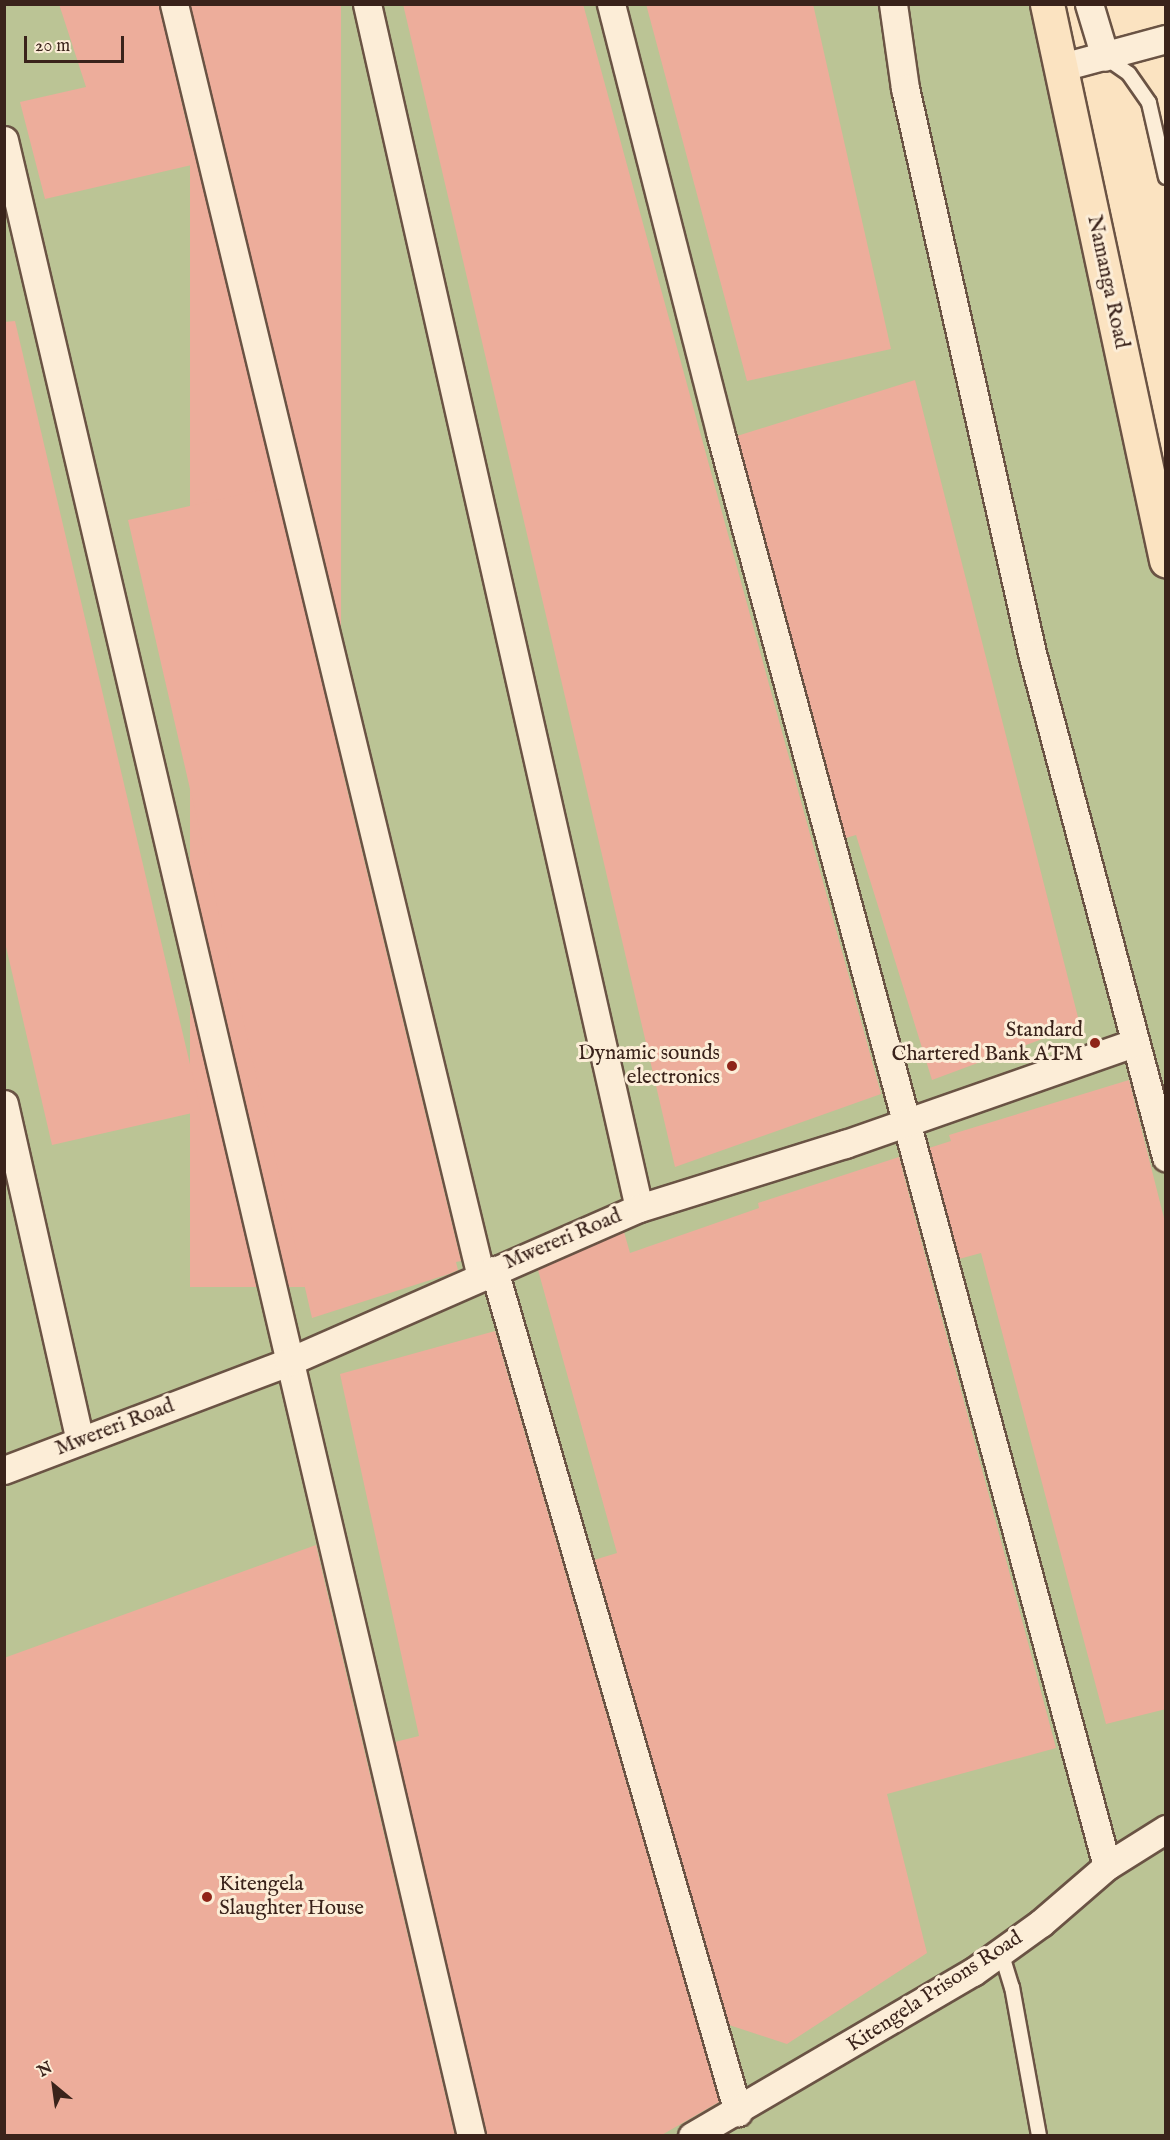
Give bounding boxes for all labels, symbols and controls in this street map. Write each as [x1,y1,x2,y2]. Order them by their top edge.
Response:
scale bar [27,24,128,62]
text: 20 m [35,35,70,58]
street label: Namanga Road [1081,213,1133,351]
place label: Standard Chartered Bank ATM [891,1018,1083,1068]
marker: Standard Chartered Bank ATM [1088,1036,1102,1050]
place label: Dynamic sounds electronics [578,1041,720,1091]
marker: Dynamic sounds electronics [725,1059,739,1073]
street label: Mwereri Road [500,1204,626,1276]
street label: Mwereri Road [52,1394,178,1462]
place label: Kitengela Slaughter House [219,1872,364,1922]
marker: Kitengela Slaughter House [200,1890,214,1904]
street label: Kitengela Prisons Road [843,1926,1027,2058]
north arrow [24,2056,84,2116]
text: N [34,2058,56,2082]

